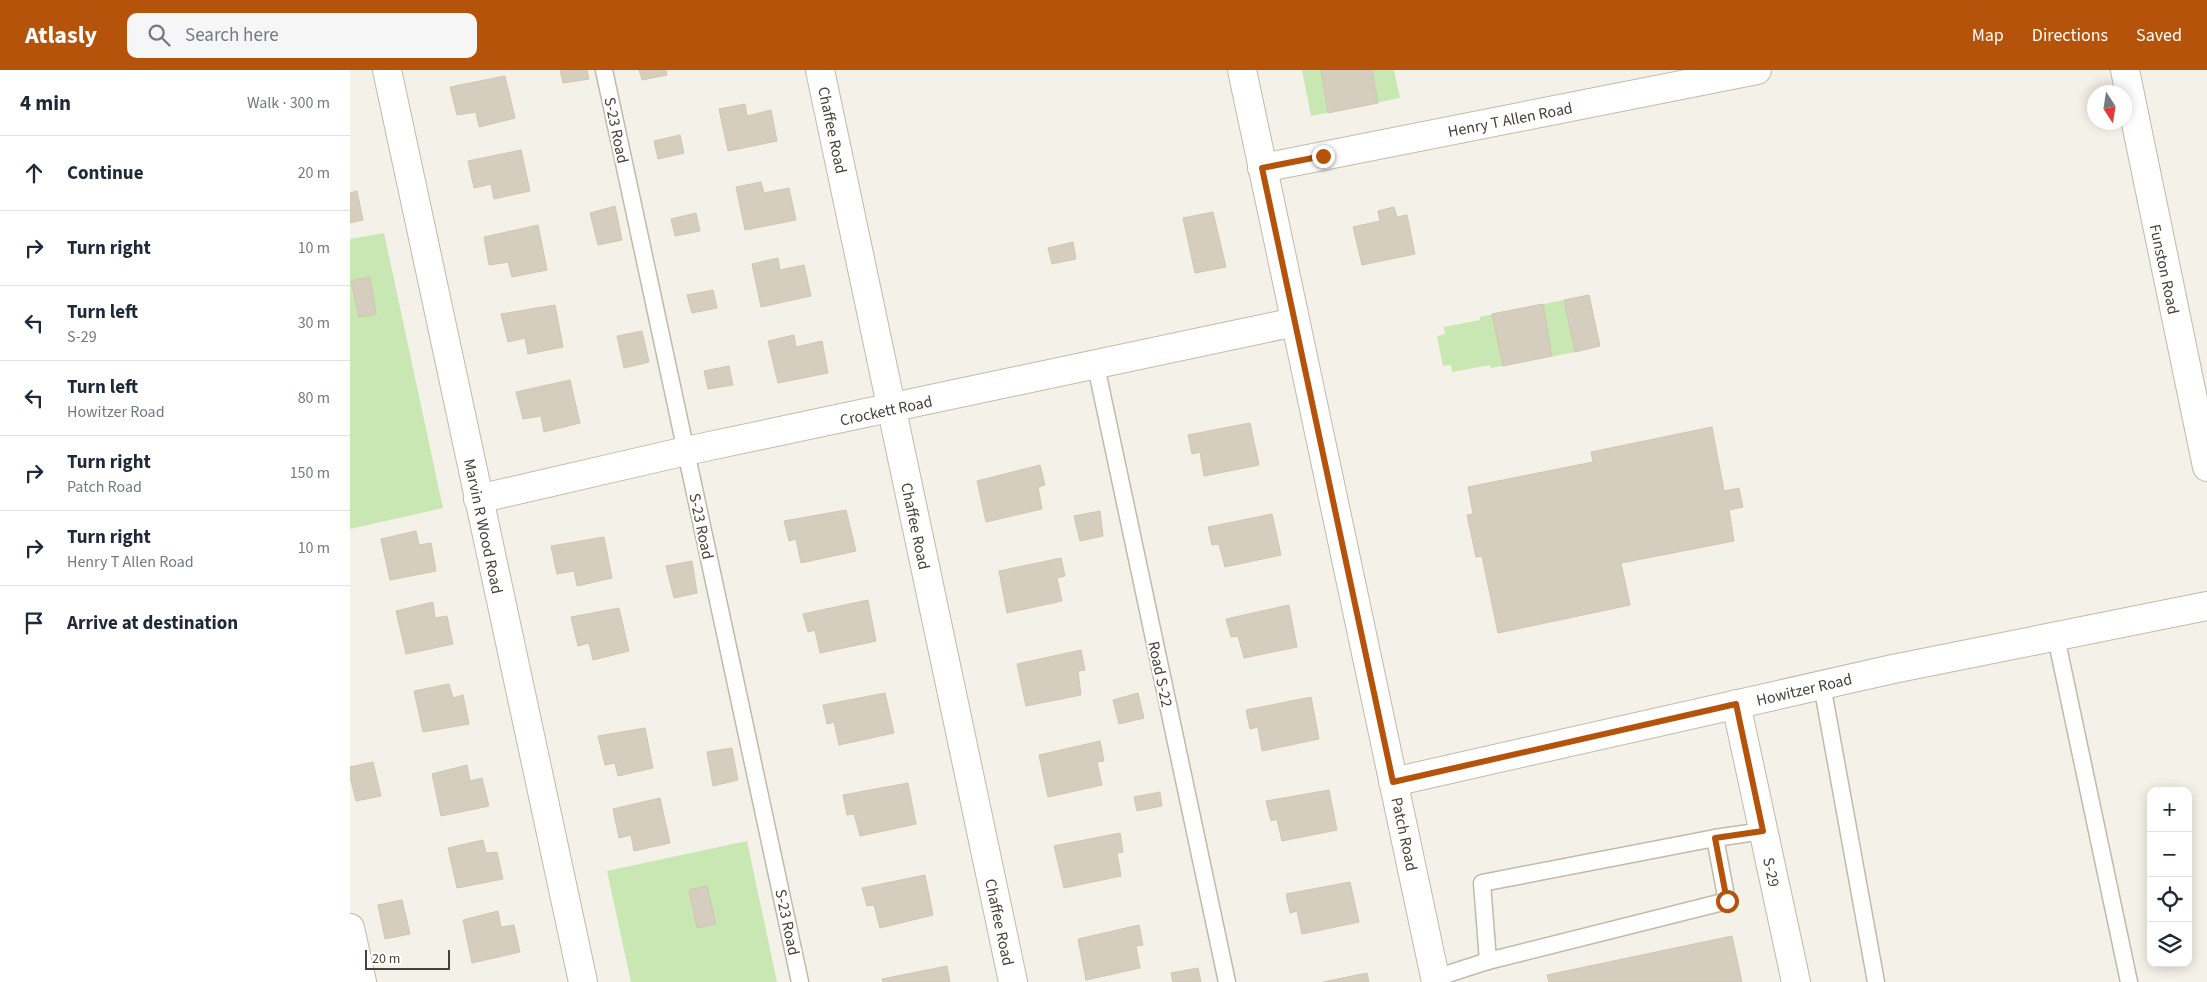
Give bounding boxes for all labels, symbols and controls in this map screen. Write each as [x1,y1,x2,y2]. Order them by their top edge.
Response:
search box [127,13,477,58]
text: Atlasly [25,18,97,53]
icon: search [145,21,173,49]
text: Search here [185,22,279,49]
text: Map [1972,23,2004,48]
text: Directions [2032,23,2108,48]
text: Saved [2136,23,2182,48]
street label: Chaffee Road [812,85,852,176]
north arrow [2087,85,2132,130]
text: 4 min [20,88,71,118]
text: Walk · 300 m [247,92,330,114]
street label: S-23 Road [598,95,634,165]
street label: Henry T Allen Road [1446,97,1574,143]
route end [1312,145,1335,168]
icon: ahead [20,159,48,187]
text: Continue [67,160,144,187]
text: 20 m [298,162,330,184]
street label: Funston Road [2144,222,2184,316]
icon: right [20,234,48,262]
text: Turn right [67,235,151,262]
text: 10 m [298,237,330,259]
text: Turn left [67,299,138,326]
icon: left [20,309,48,337]
text: 30 m [298,312,330,334]
text: S-29 [67,326,97,348]
text: Turn left [67,374,138,401]
icon: left [20,384,48,412]
text: 80 m [298,387,330,409]
street label: Crockett Road [838,390,934,432]
text: Howitzer Road [67,401,165,423]
text: Turn right [67,449,151,476]
street label: Marvin R Wood Road [458,457,508,596]
icon: right [20,459,48,487]
text: 150 m [290,462,330,484]
text: Patch Road [67,476,142,498]
street label: Chaffee Road [895,481,935,572]
street label: S-23 Road [683,491,719,561]
text: Turn right [67,524,151,551]
icon: right [20,534,48,562]
text: 10 m [298,537,330,559]
text: Henry T Allen Road [67,551,194,573]
icon: arrive [20,609,48,637]
text: Arrive at destination [67,610,238,637]
street label: Road S-22 [1142,639,1178,709]
street label: Howitzer Road [1754,668,1854,712]
map controls [2147,787,2192,967]
button: + [2147,787,2192,832]
street label: Patch Road [1385,795,1423,873]
button: − [2147,832,2192,877]
street label: S-29 [1757,855,1785,889]
street label: Chaffee Road [979,877,1019,968]
button: locate [2147,877,2192,922]
street label: S-23 Road [769,887,805,957]
route start [1716,890,1739,913]
button: layers [2147,922,2192,967]
scale bar [365,947,450,970]
text: 20 m [372,949,400,969]

